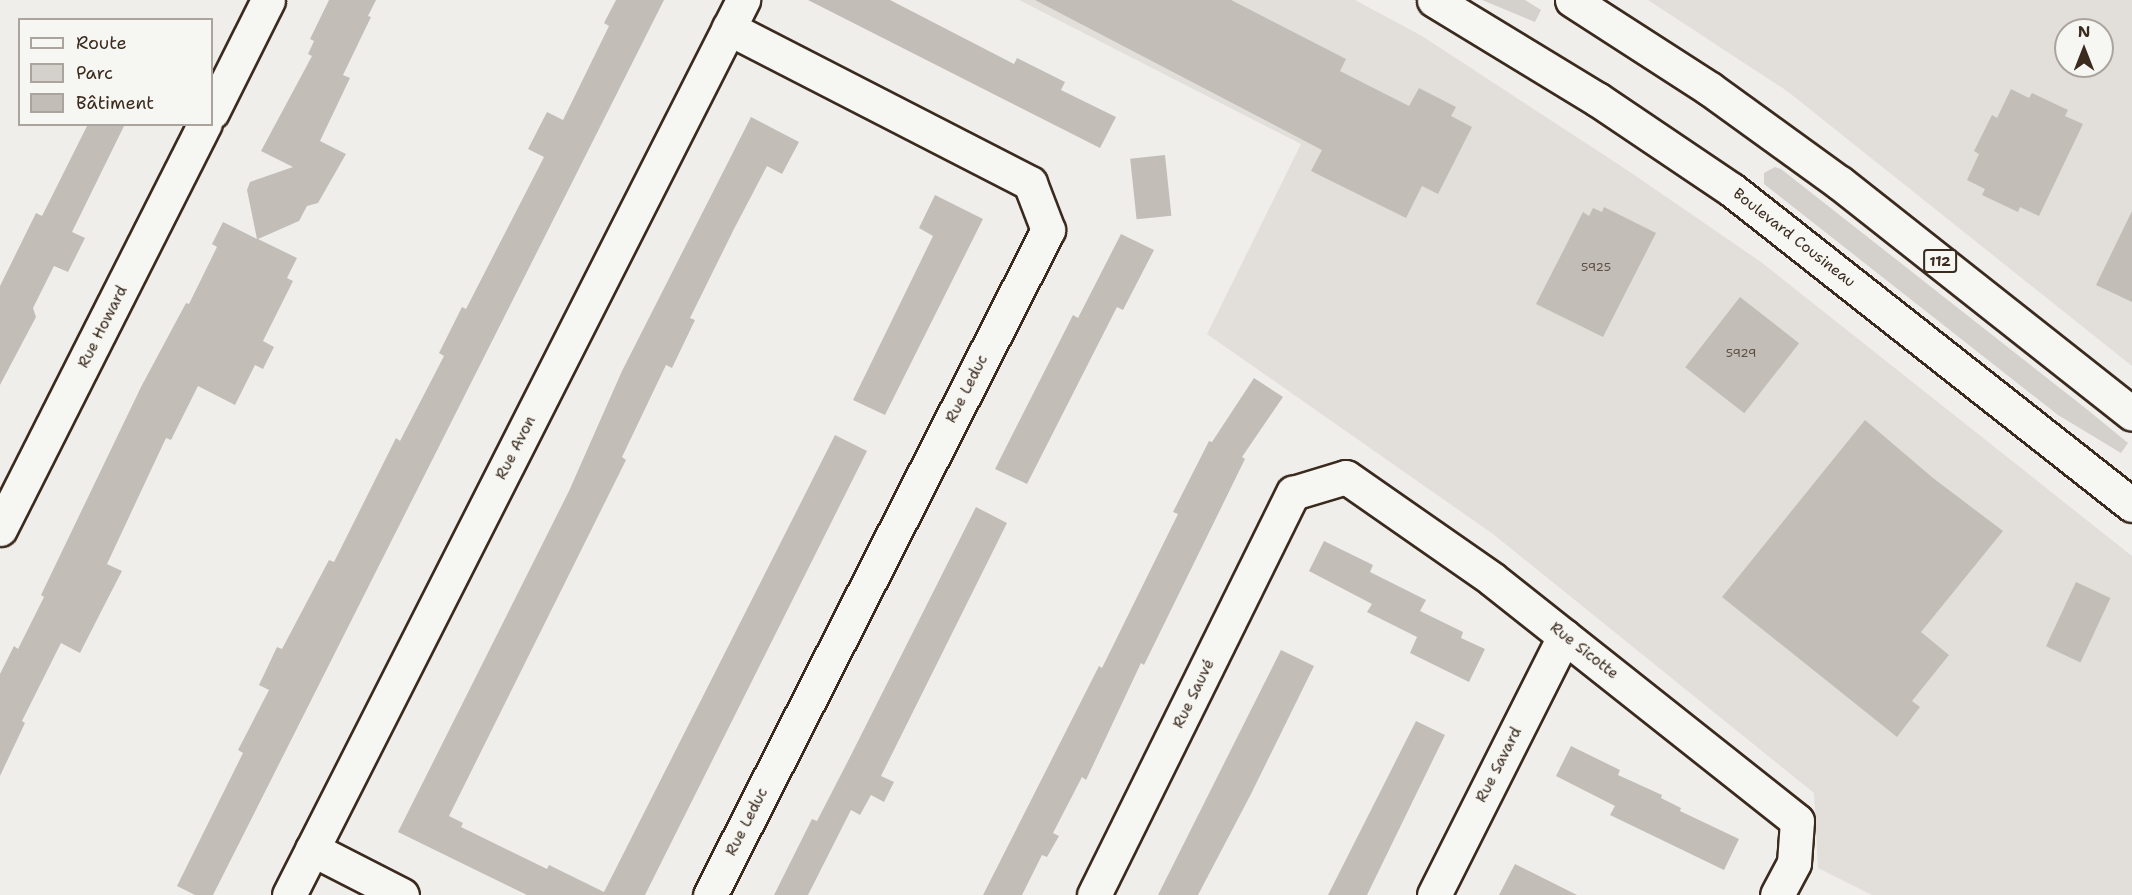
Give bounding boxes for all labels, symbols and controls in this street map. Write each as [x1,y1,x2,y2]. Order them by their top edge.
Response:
legend [18,18,213,126]
north arrow [2054,18,2114,78]
text: N [2078,21,2090,42]
text: Route [76,31,127,55]
text: Parc [76,61,113,85]
text: Bâtiment [76,91,154,115]
street label: Boulevard Cousineau [1729,185,1859,291]
road number: 112 [1922,250,1958,272]
house number: 5925 [1581,261,1611,275]
street label: Rue Howard [75,283,131,371]
house number: 5929 [1726,347,1756,361]
street label: Rue Leduc [942,352,992,426]
street label: Rue Avon [492,413,540,483]
street label: Rue Sicotte [1546,619,1622,683]
street label: Rue Sauvé [1170,657,1218,731]
street label: Rue Savard [1472,724,1526,806]
street label: Rue Leduc [722,785,772,859]

